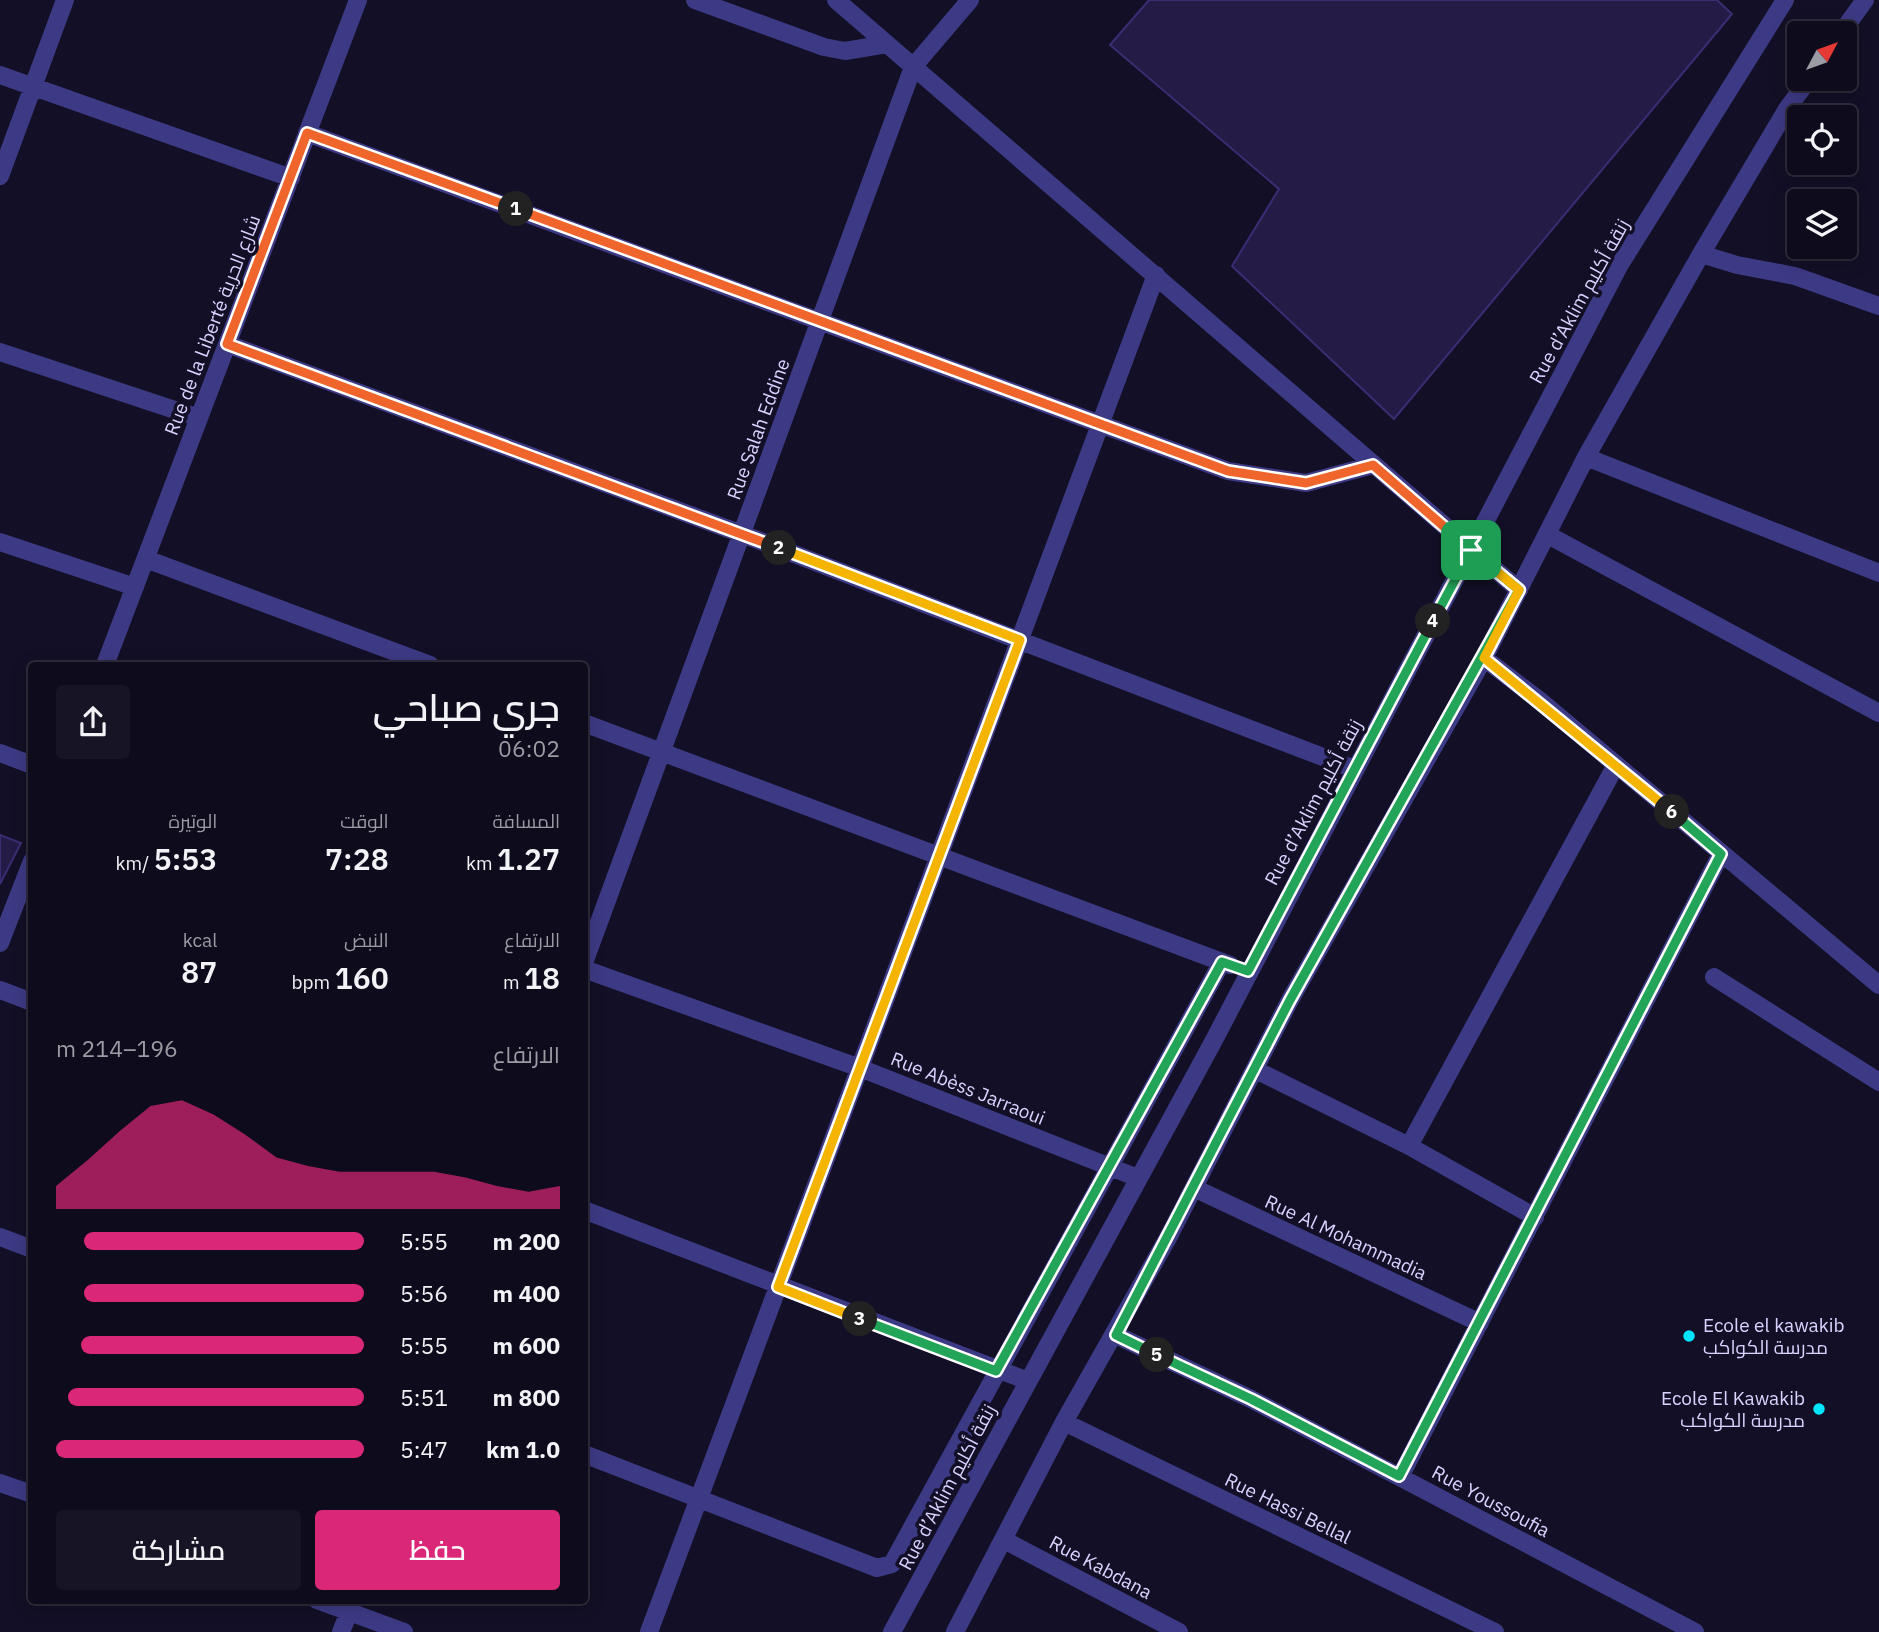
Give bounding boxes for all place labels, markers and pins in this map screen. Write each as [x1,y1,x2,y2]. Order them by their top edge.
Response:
pin: 1 [498,192,534,227]
pin [1441,520,1501,580]
pin: 2 [762,530,796,566]
pin: 4 [1416,604,1450,638]
pin: 6 [1654,794,1690,830]
pin: 3 [842,1302,878,1336]
place label: Ecole el kawakib مدرسة الكواكب [1703,1313,1845,1359]
marker: Ecole el kawakib مدرسة الكواكب [1681,1328,1697,1344]
pin: 5 [1140,1338,1174,1372]
place label: Ecole El Kawakib مدرسة الكواكب [1661,1386,1805,1432]
marker: Ecole El Kawakib مدرسة الكواكب [1811,1401,1827,1417]

